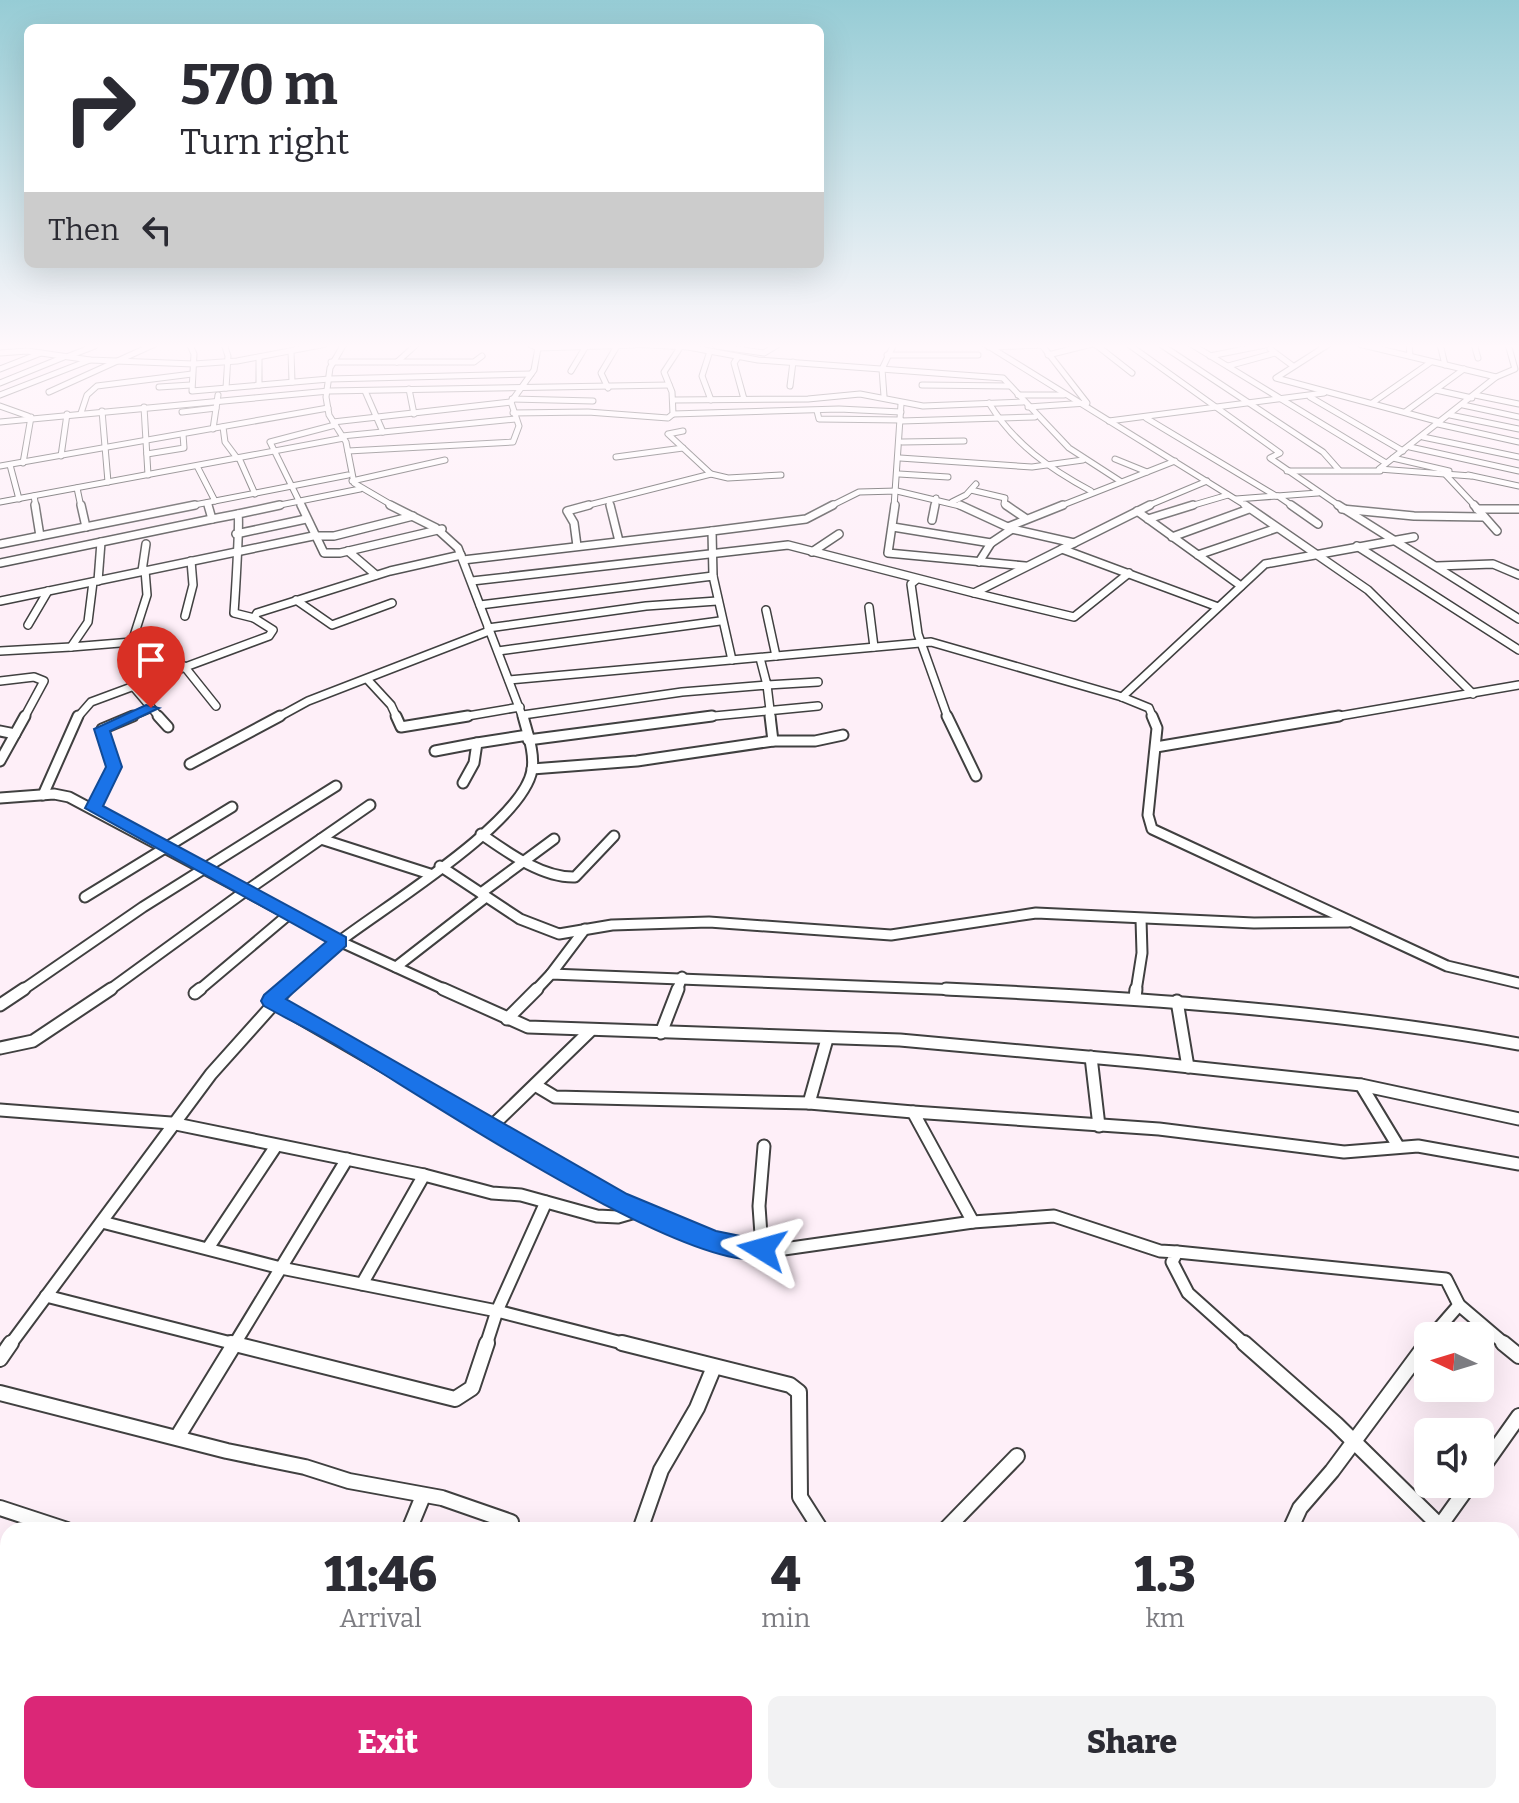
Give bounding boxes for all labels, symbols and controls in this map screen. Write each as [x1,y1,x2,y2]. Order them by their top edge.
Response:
text: 570 m [180,52,338,119]
icon: right [48,56,152,160]
text: Turn right [180,120,349,164]
icon: left [135,208,179,252]
text: Then [48,212,119,248]
pin [117,626,185,708]
icon: arrive [129,638,173,682]
position arrow [720,1207,804,1291]
north arrow [1414,1322,1494,1402]
map controls [1414,1322,1494,1498]
button: sound [1414,1418,1494,1498]
text: 11:46 [324,1546,437,1604]
text: 4 [771,1546,801,1604]
text: 1.3 [1135,1546,1196,1604]
text: Arrival [339,1603,422,1634]
text: min [761,1603,810,1634]
text: km [1146,1603,1185,1634]
button: Exit [24,1696,752,1788]
button: Share [768,1696,1496,1788]

